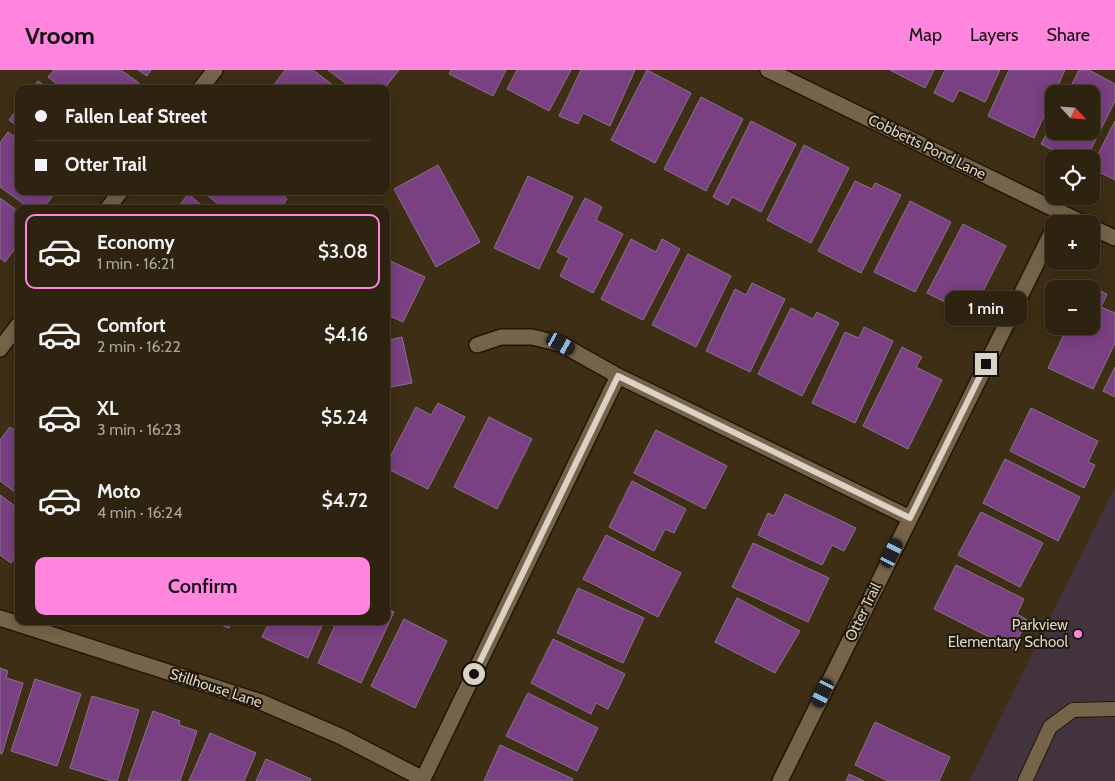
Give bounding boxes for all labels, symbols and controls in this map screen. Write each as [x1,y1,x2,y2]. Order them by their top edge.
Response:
text: Vroom [25,21,95,50]
text: Map [909,24,942,46]
text: Layers [970,24,1019,46]
text: Share [1047,24,1090,46]
north arrow [1045,85,1100,140]
map controls [1045,85,1100,335]
text: Fallen Leaf Street [65,105,207,128]
street label: Cobbetts Pond Lane [865,111,989,183]
button: locate [1045,150,1100,205]
text: Otter Trail [65,153,147,176]
button: + [1045,215,1100,270]
icon: car [37,229,82,274]
text: Economy [97,231,175,254]
text: $3.08 [318,240,368,263]
text: 1 min · 16:21 [97,254,174,273]
button: − [1045,280,1100,335]
callout: 1 min [945,292,1027,326]
text: 1 min [968,299,1004,318]
icon: car [37,312,82,357]
text: Comfort [97,314,166,337]
text: $4.16 [324,323,368,346]
car [544,330,577,358]
text: 2 min · 16:22 [97,337,181,356]
route end [975,353,997,375]
icon: car [37,395,82,440]
text: XL [97,397,118,420]
text: $5.24 [321,406,368,429]
text: 3 min · 16:23 [97,420,181,439]
icon: car [37,478,82,523]
text: Moto [97,480,141,503]
text: $4.72 [322,489,368,512]
text: 4 min · 16:24 [97,503,183,522]
car [878,536,905,570]
button: Confirm [35,557,370,615]
street label: Otter Trail [841,579,885,644]
place label: Parkview Elementary School [948,616,1068,651]
marker: Parkview Elementary School [1072,628,1084,640]
route start [463,663,485,685]
street label: Stillhouse Lane [168,665,265,712]
car [809,676,836,710]

